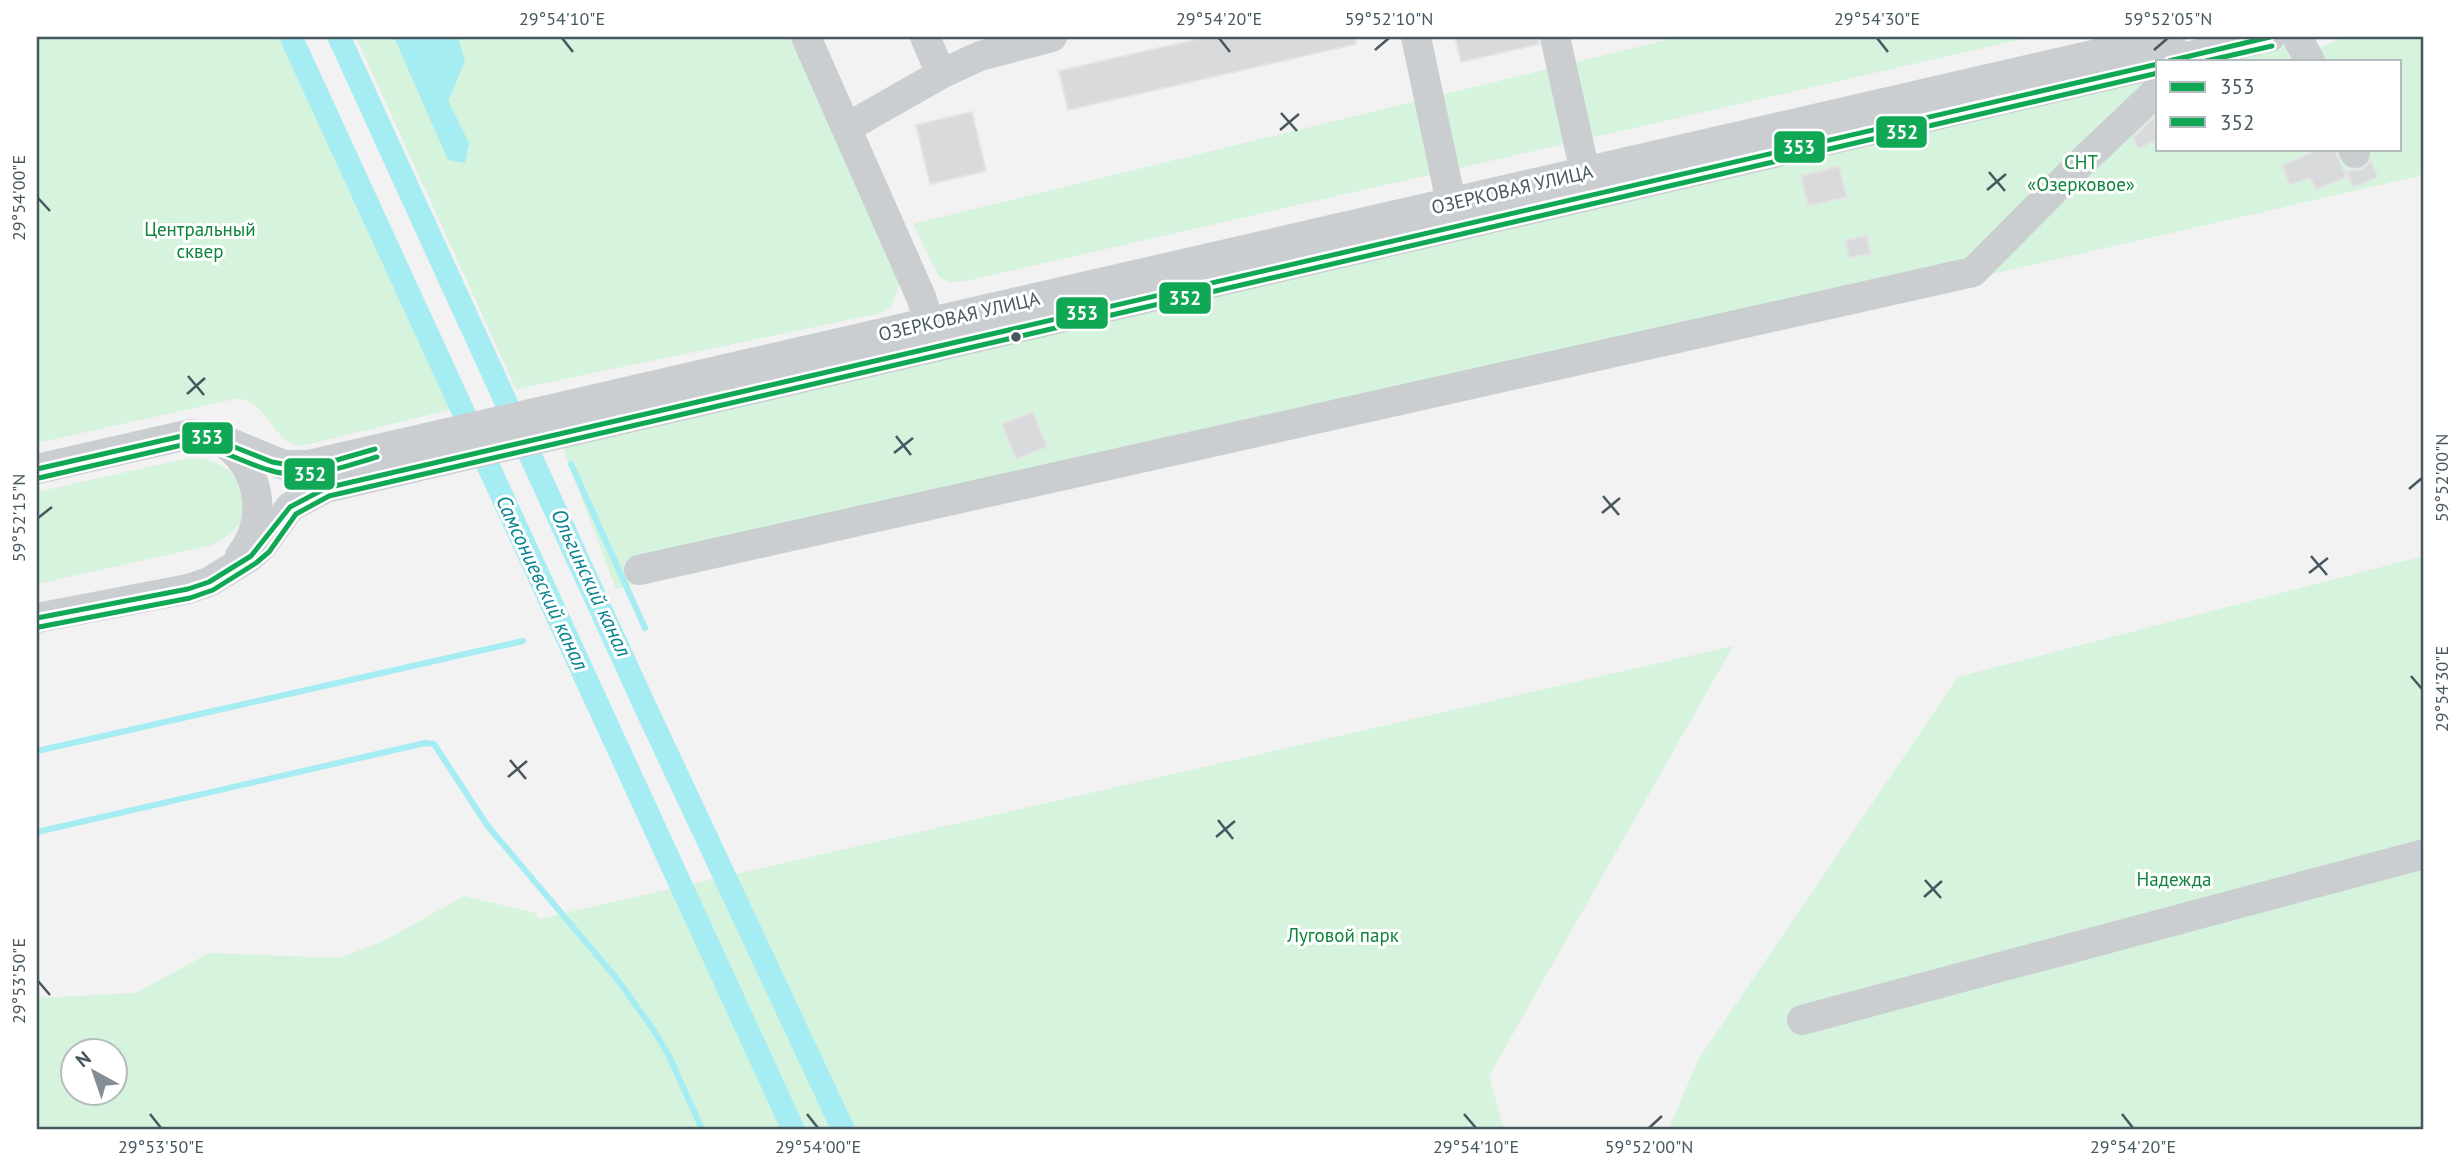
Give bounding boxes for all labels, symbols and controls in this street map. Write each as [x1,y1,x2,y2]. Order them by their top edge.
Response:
text: 29°54'10"E [519,7,605,30]
text: 29°54'20"E [1176,7,1262,30]
text: 59°52'10"N [1345,7,1433,30]
text: 29°54'30"E [1834,7,1920,30]
text: 59°52'05"N [2124,7,2212,30]
legend [2156,60,2402,150]
text: 353 [2220,73,2254,100]
text: 352 [2220,109,2254,136]
line badge: 352 [1875,115,1928,149]
text: 352 [1886,120,1918,144]
line badge: 353 [1773,130,1826,164]
text: 353 [1783,135,1815,159]
park label: СНТ «Озерковое» [2027,150,2135,196]
text: 29°54'00"E [7,155,30,241]
street label: ОЗЕРКОВАЯ УЛИЦА [1429,159,1595,219]
park label: Центральный сквер [144,217,256,263]
line badge: 352 [1158,281,1212,315]
street label: ОЗЕРКОВАЯ УЛИЦА [876,286,1042,346]
text: 352 [1169,286,1201,310]
line badge: 353 [1055,296,1109,330]
text: 353 [1066,301,1098,325]
unlabelled marker [1009,330,1023,344]
line badge: 353 [181,421,234,455]
text: 353 [191,425,223,449]
text: 59°52'00"N [2430,434,2453,522]
line badge: 352 [283,457,336,491]
text: 352 [294,462,326,486]
text: 59°52'15"N [7,474,30,562]
water label: Самсониевский канал [490,491,595,675]
water label: Ольгинский канал [545,504,638,661]
text: 29°54'30"E [2430,646,2453,732]
park label: Надежда [2137,867,2211,891]
park label: Луговой парк [1286,923,1399,947]
text: 29°53'50"E [7,938,30,1024]
north arrow [60,1036,130,1106]
text: N [71,1046,96,1072]
text: 29°53'50"E [118,1135,204,1158]
text: 29°54'00"E [775,1135,861,1158]
text: 29°54'10"E [1433,1135,1519,1158]
text: 59°52'00"N [1605,1135,1693,1158]
text: 29°54'20"E [2090,1135,2176,1158]

